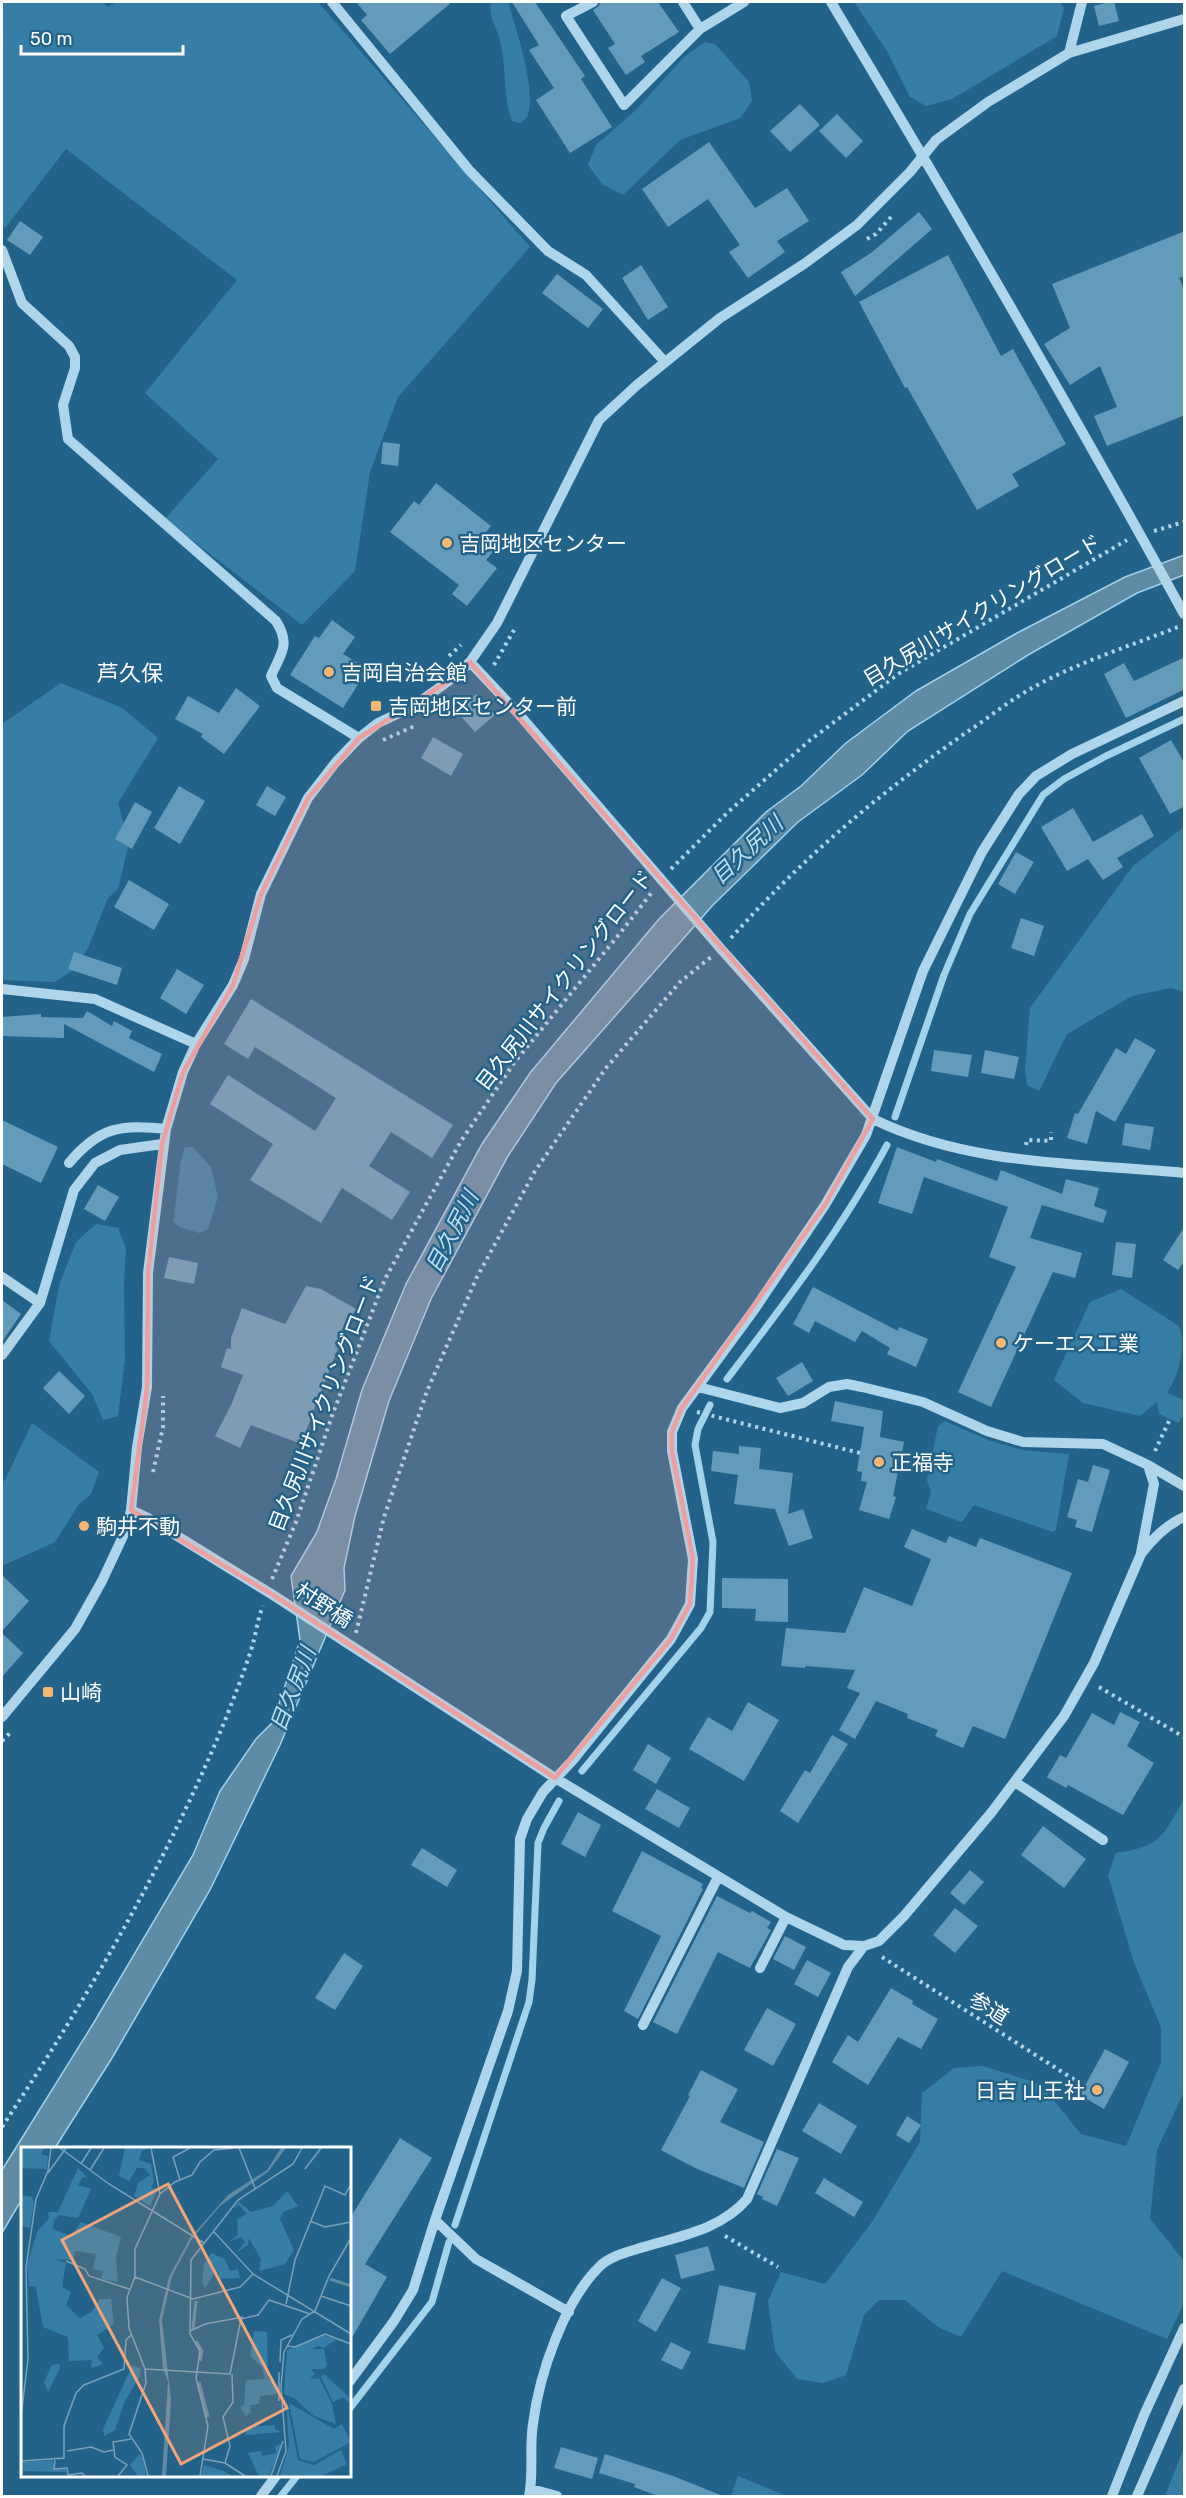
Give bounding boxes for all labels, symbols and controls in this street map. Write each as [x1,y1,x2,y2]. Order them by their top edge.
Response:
scale bar [21,18,183,56]
text: 50 m [30,28,73,50]
street label: 目久尻川サイクリングロード [859,529,1105,691]
place label: 吉岡地区センター [459,531,627,556]
marker: 吉岡地区センター [440,536,454,550]
district label: 芦久保 [97,660,163,687]
place label: 吉岡自治会館 [341,660,467,685]
marker: 吉岡自治会館 [322,665,336,679]
place label: 吉岡地区センター前 [388,694,577,719]
marker: 吉岡地区センター前 [369,699,383,713]
water label: 目久尻川 [706,809,790,890]
street label: 目久尻川サイクリングロード [470,865,658,1095]
water label: 目久尻川 [420,1185,485,1277]
street label: 目久尻川サイクリングロード [263,1271,385,1535]
place label: ケーエス工業 [1013,1331,1139,1356]
marker: ケーエス工業 [994,1336,1008,1350]
place label: 正福寺 [891,1450,954,1475]
marker: 正福寺 [872,1455,886,1469]
place label: 駒井不動 [96,1514,180,1539]
marker: 駒井不動 [77,1519,91,1533]
street label: 村野橋 [291,1577,357,1633]
water label: 目久尻川 [265,1641,322,1735]
place label: 山崎 [60,1680,102,1705]
marker: 山崎 [41,1685,55,1699]
street label: 参道 [965,1986,1013,2030]
place label: 日吉 山王社 [975,2078,1085,2103]
marker: 日吉 山王社 [1090,2083,1104,2097]
inset map [21,2147,351,2477]

